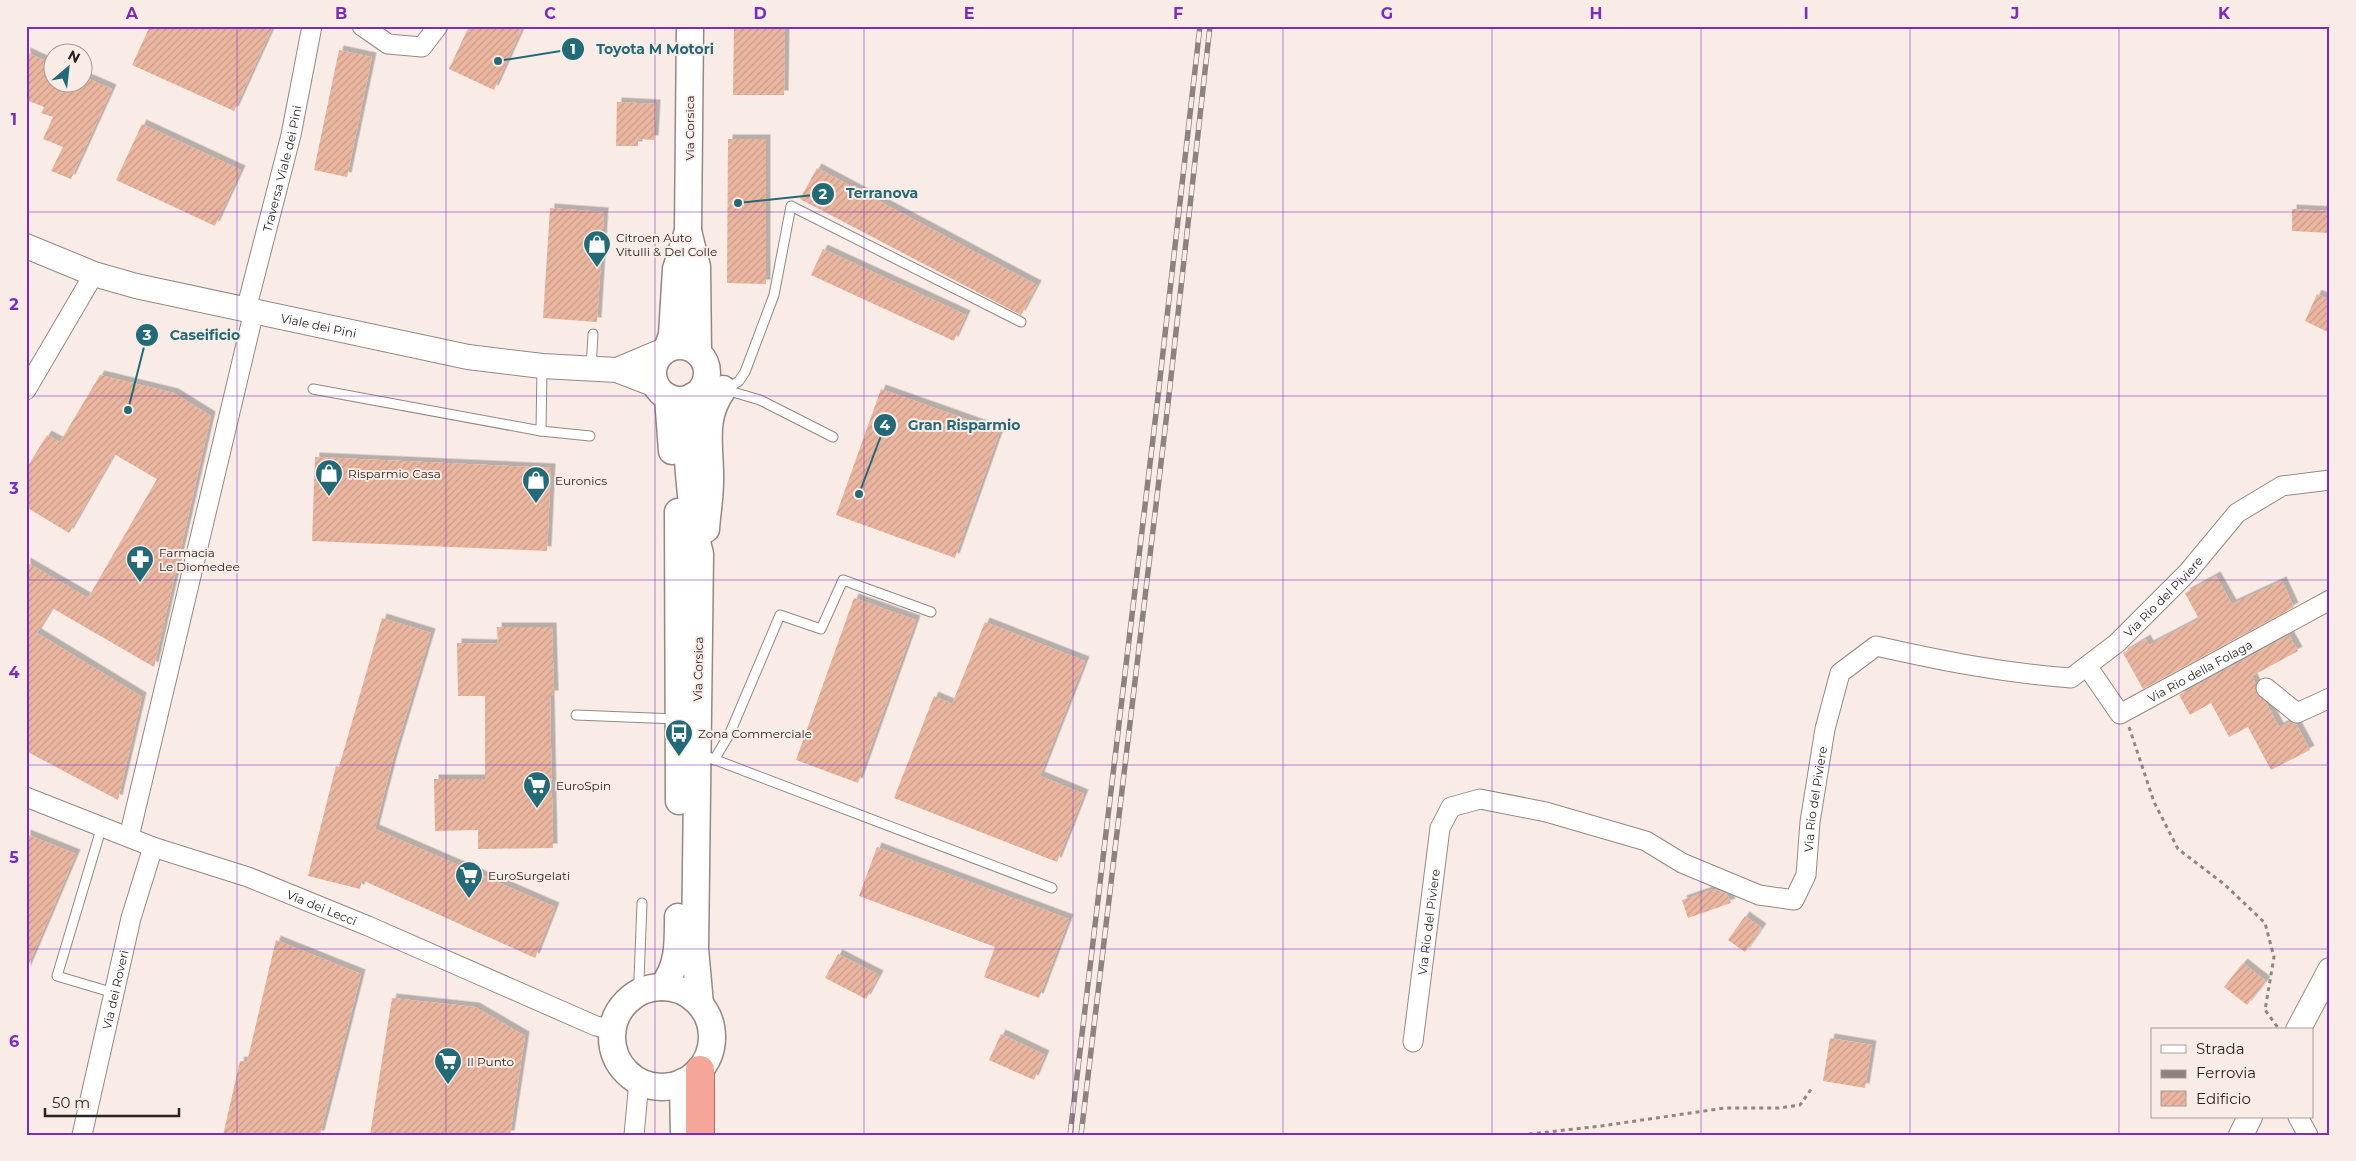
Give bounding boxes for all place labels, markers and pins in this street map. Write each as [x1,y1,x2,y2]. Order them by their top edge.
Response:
callout: Toyota M Motori [561,35,723,64]
callout: Terranova [811,179,928,208]
shop icon: Citroen Auto Vitulli & Del Colle [582,229,612,268]
place label: Citroen Auto Vitulli & Del Colle [616,230,717,259]
callout: Caseificio [135,320,250,349]
callout: Gran Risparmio [872,411,1030,440]
shop icon: Risparmio Casa [314,458,344,497]
shop icon: Euronics [521,465,551,504]
place label: Risparmio Casa [348,466,441,481]
place label: Euronics [555,473,607,488]
pharmacy icon: Farmacia Le Diomedee [125,544,155,583]
place label: Farmacia Le Diomedee [159,545,240,574]
bus stop icon: Zona Commerciale [664,718,694,757]
place label: Zona Commerciale [698,726,812,741]
supermarket icon: EuroSpin [522,770,552,809]
place label: EuroSpin [556,778,611,793]
supermarket icon: EuroSurgelati [454,860,484,899]
place label: EuroSurgelati [488,868,570,883]
supermarket icon: Il Punto [433,1046,463,1085]
place label: Il Punto [467,1054,514,1069]

